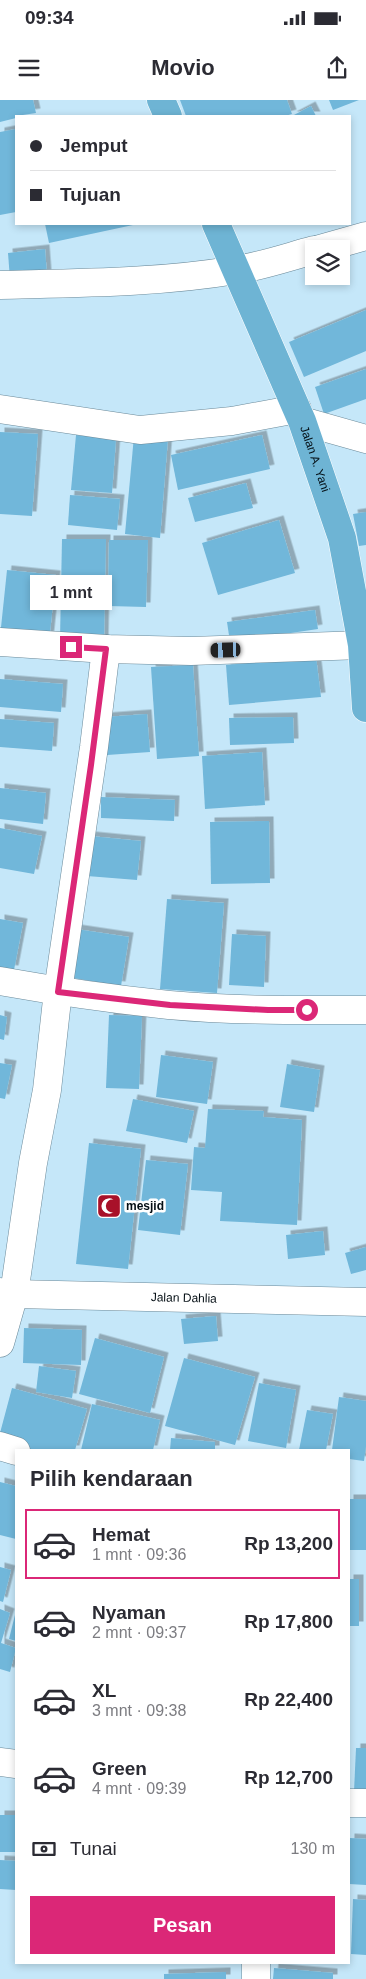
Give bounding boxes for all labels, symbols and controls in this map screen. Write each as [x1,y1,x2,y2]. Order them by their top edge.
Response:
text: 09:34 [25,7,74,28]
icon: menu [15,54,43,82]
icon: share [323,54,351,82]
text: Movio [151,55,215,80]
text: Jemput [60,135,128,156]
text: Tujuan [60,184,121,205]
map controls [305,240,350,285]
button: layers [305,240,350,285]
street label: Jalan A. Yani [297,424,333,494]
callout: 1 mnt [30,574,112,610]
text: 1 mnt [50,584,92,601]
route end [60,636,82,658]
car [210,642,241,658]
route start [296,999,318,1021]
mosque icon: mesjid [96,1193,122,1219]
place label: mesjid [126,1199,164,1213]
street label: Jalan Dahlia [151,1290,217,1306]
text: Pilih kendaraan [30,1466,193,1491]
icon: car [32,1522,77,1567]
text: Hemat [92,1524,150,1545]
text: Rp 13,200 [244,1533,333,1554]
text: 1 mnt · 09:36 [92,1546,186,1563]
icon: car [32,1600,77,1645]
text: Nyaman [92,1602,166,1623]
text: Rp 17,800 [244,1611,333,1632]
text: 2 mnt · 09:37 [92,1624,186,1641]
icon: car [32,1678,77,1723]
text: XL [92,1680,116,1701]
text: Rp 22,400 [244,1689,333,1710]
text: 3 mnt · 09:38 [92,1702,186,1719]
icon: car [32,1756,77,1801]
text: Green [92,1758,147,1779]
text: Rp 12,700 [244,1767,333,1788]
text: 4 mnt · 09:39 [92,1780,186,1797]
icon: cash [30,1835,58,1863]
text: Tunai [70,1838,117,1859]
text: 130 m [291,1840,335,1857]
button: Pesan [30,1896,335,1954]

